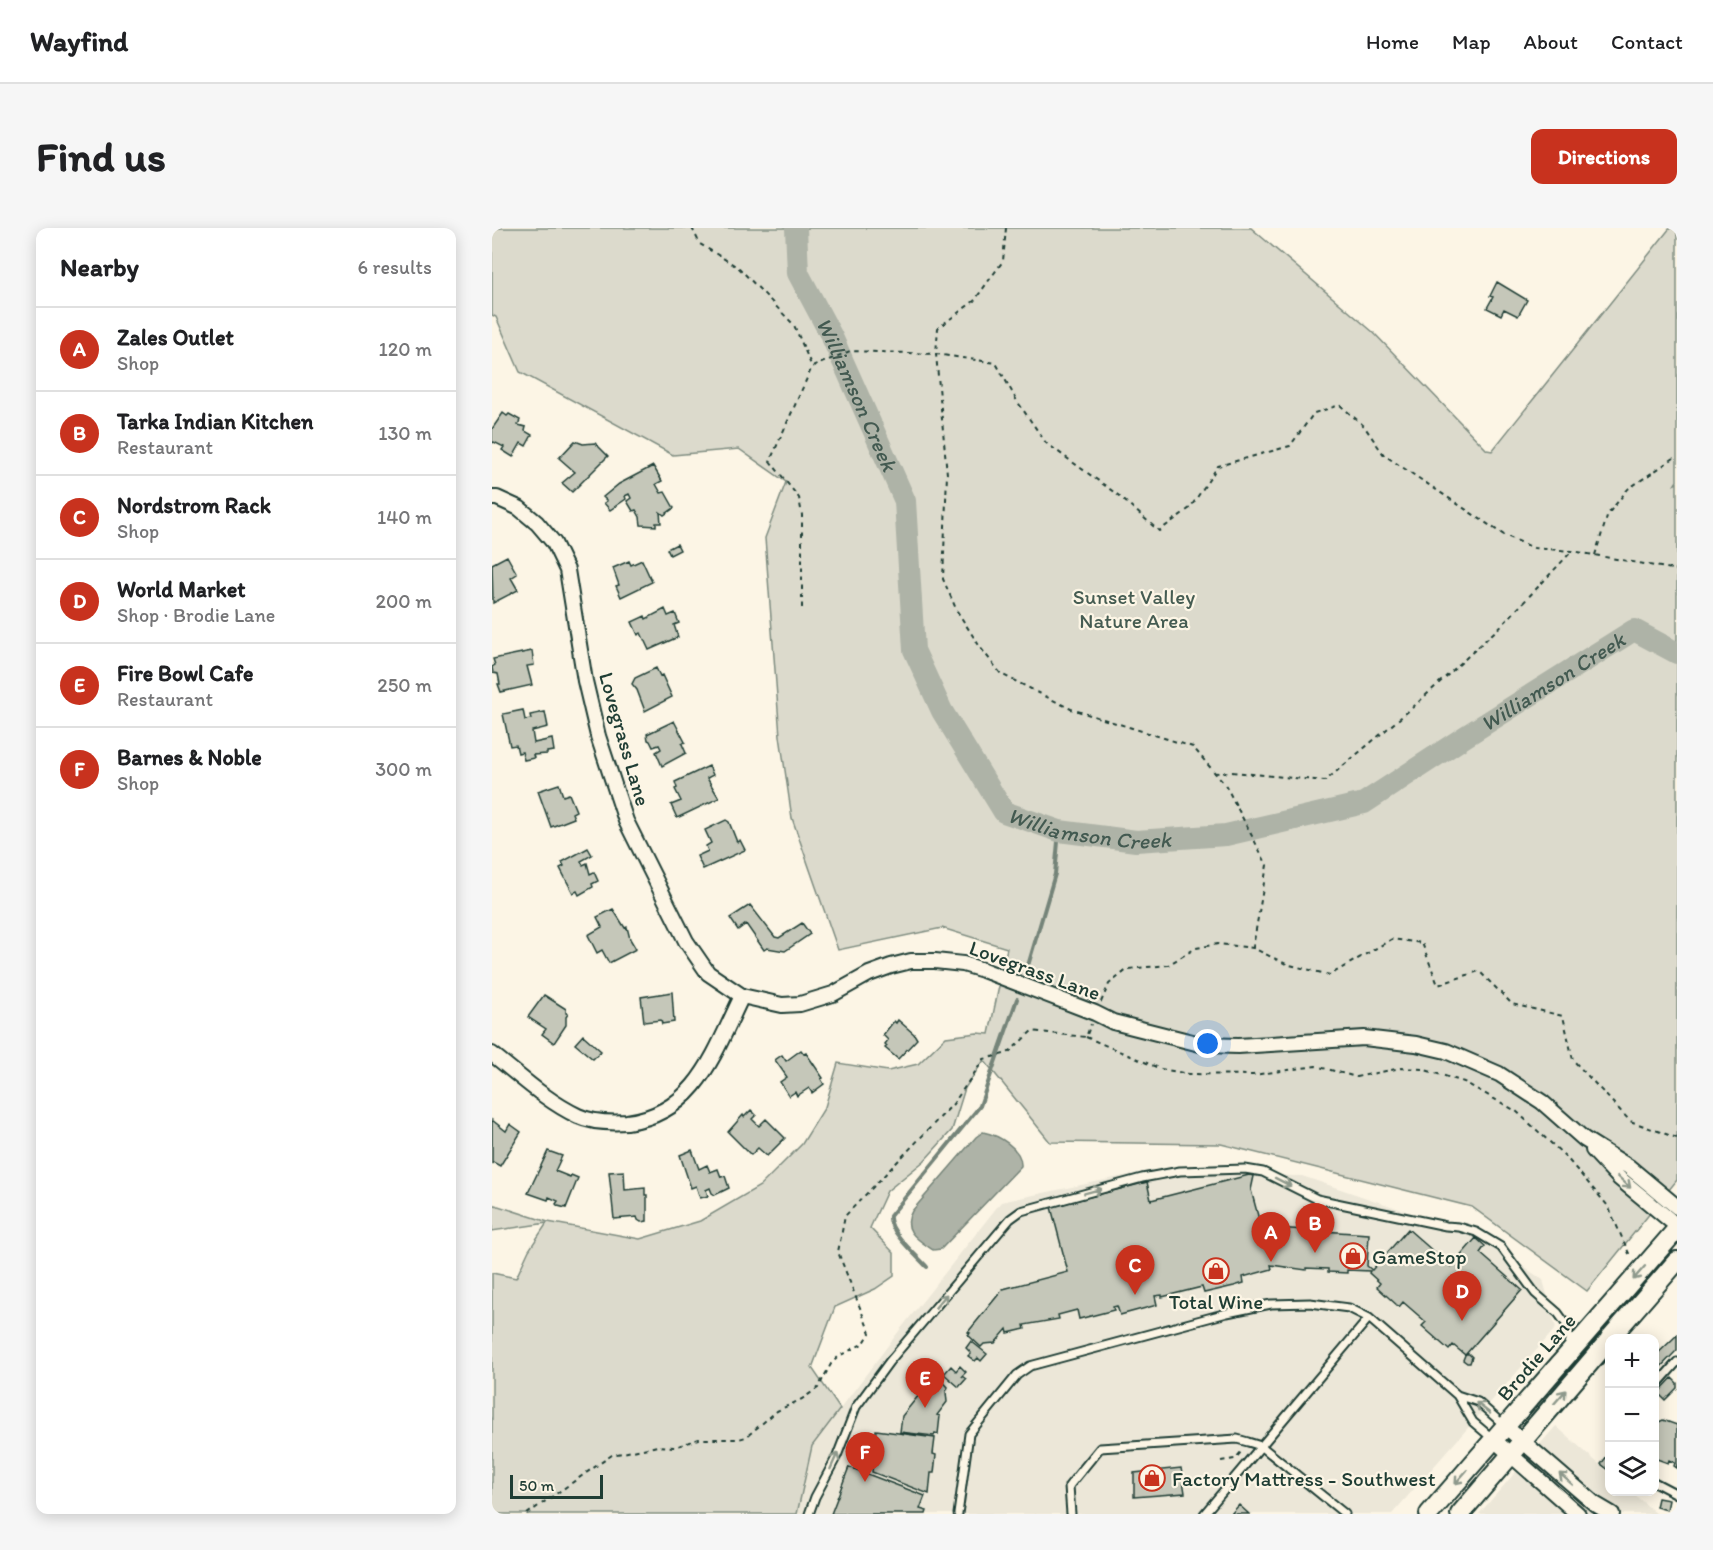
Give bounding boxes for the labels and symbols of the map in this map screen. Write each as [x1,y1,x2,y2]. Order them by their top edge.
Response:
water label: Williamson Creek [811,313,904,477]
park label: Sunset Valley Nature Area [1073,584,1195,633]
water label: Williamson Creek [1475,625,1631,737]
street label: Lovegrass Lane [594,669,656,809]
water label: Williamson Creek [1005,801,1173,855]
street label: Lovegrass Lane [966,935,1104,1005]
your location [1193,1029,1222,1058]
one-way arrow [1616,1175,1631,1189]
one-way arrow [1273,1176,1291,1188]
one-way arrow [1083,1185,1102,1196]
pin: B [1296,1204,1334,1253]
pin: A [1252,1212,1290,1262]
shop icon: GameStop [1338,1241,1368,1271]
place label: GameStop [1372,1244,1467,1269]
pin: C [1116,1246,1154,1295]
shop icon: Total Wine [1201,1256,1231,1286]
one-way arrow [1632,1265,1646,1280]
pin: D [1442,1272,1482,1321]
place label: Total Wine [1169,1289,1263,1314]
one-way arrow [934,1294,948,1309]
street label: Brodie Lane [1491,1308,1581,1406]
pin: E [906,1358,944,1408]
one-way arrow [1553,1390,1567,1405]
one-way arrow [1475,1401,1491,1414]
pin: F [846,1432,884,1482]
one-way arrow [829,1453,840,1471]
shop icon: Factory Mattress - Southwest [1137,1463,1167,1493]
place label: Factory Mattress - Southwest [1172,1466,1436,1491]
one-way arrow [1454,1469,1468,1484]
scale bar [510,1472,603,1500]
one-way arrow [1559,1472,1574,1486]

